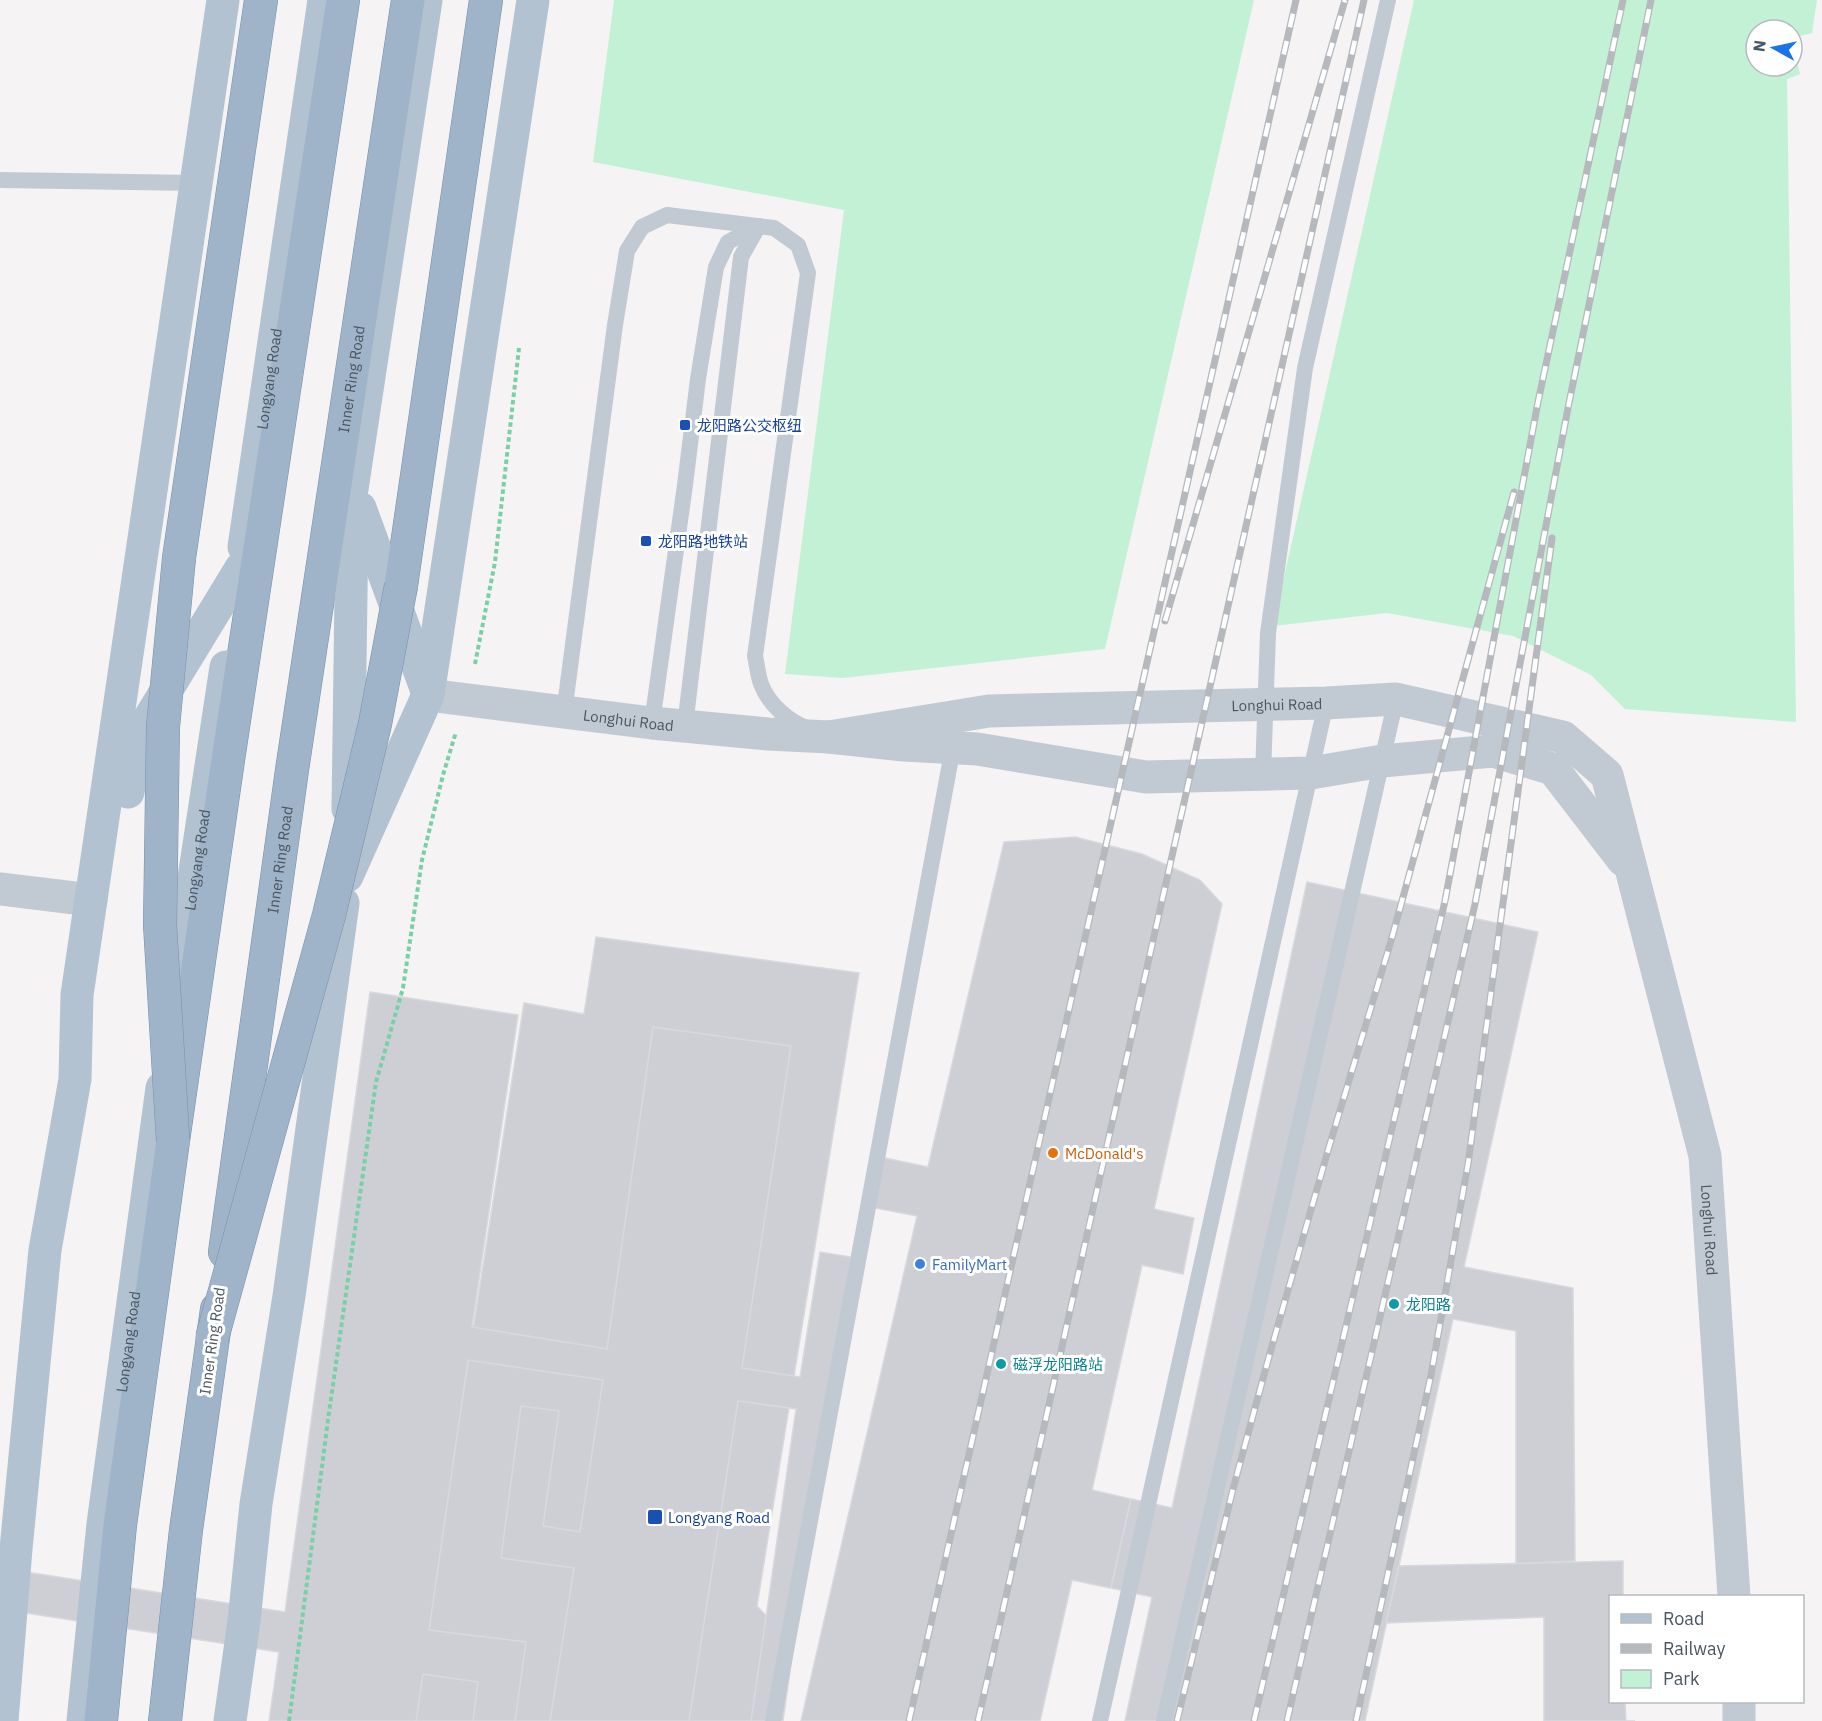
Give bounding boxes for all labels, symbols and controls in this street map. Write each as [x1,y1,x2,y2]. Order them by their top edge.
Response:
north arrow [1744,18,1804,78]
text: N [1748,39,1770,53]
street label: Inner Ring Road [333,324,368,434]
street label: Longyang Road [252,327,285,431]
place label: 龙阳路公交枢纽 [697,416,802,435]
marker: 龙阳路公交枢纽 [678,418,692,432]
place label: 龙阳路地铁站 [658,532,748,551]
marker: 龙阳路地铁站 [639,534,653,548]
street label: Longhui Road [1231,694,1323,715]
street label: Longhui Road [582,705,675,735]
street label: Inner Ring Road [263,805,296,915]
street label: Longyang Road [180,808,214,912]
place label: McDonald's [1065,1144,1143,1163]
marker: McDonald's [1046,1146,1060,1160]
street label: Longhui Road [1697,1184,1722,1276]
place label: FamilyMart [932,1255,1007,1274]
marker: FamilyMart [913,1257,927,1271]
street label: Inner Ring Road [195,1286,229,1396]
street label: Longyang Road [111,1290,144,1394]
place label: 龙阳路 [1406,1295,1451,1314]
marker: 龙阳路 [1387,1297,1401,1311]
place label: 磁浮龙阳路站 [1013,1355,1103,1374]
marker: 磁浮龙阳路站 [994,1357,1008,1371]
marker: Longyang Road [646,1508,664,1526]
place label: Longyang Road [668,1508,770,1527]
legend [1609,1595,1804,1703]
text: Road [1663,1607,1704,1630]
text: Railway [1663,1637,1725,1660]
text: Park [1663,1667,1700,1690]

